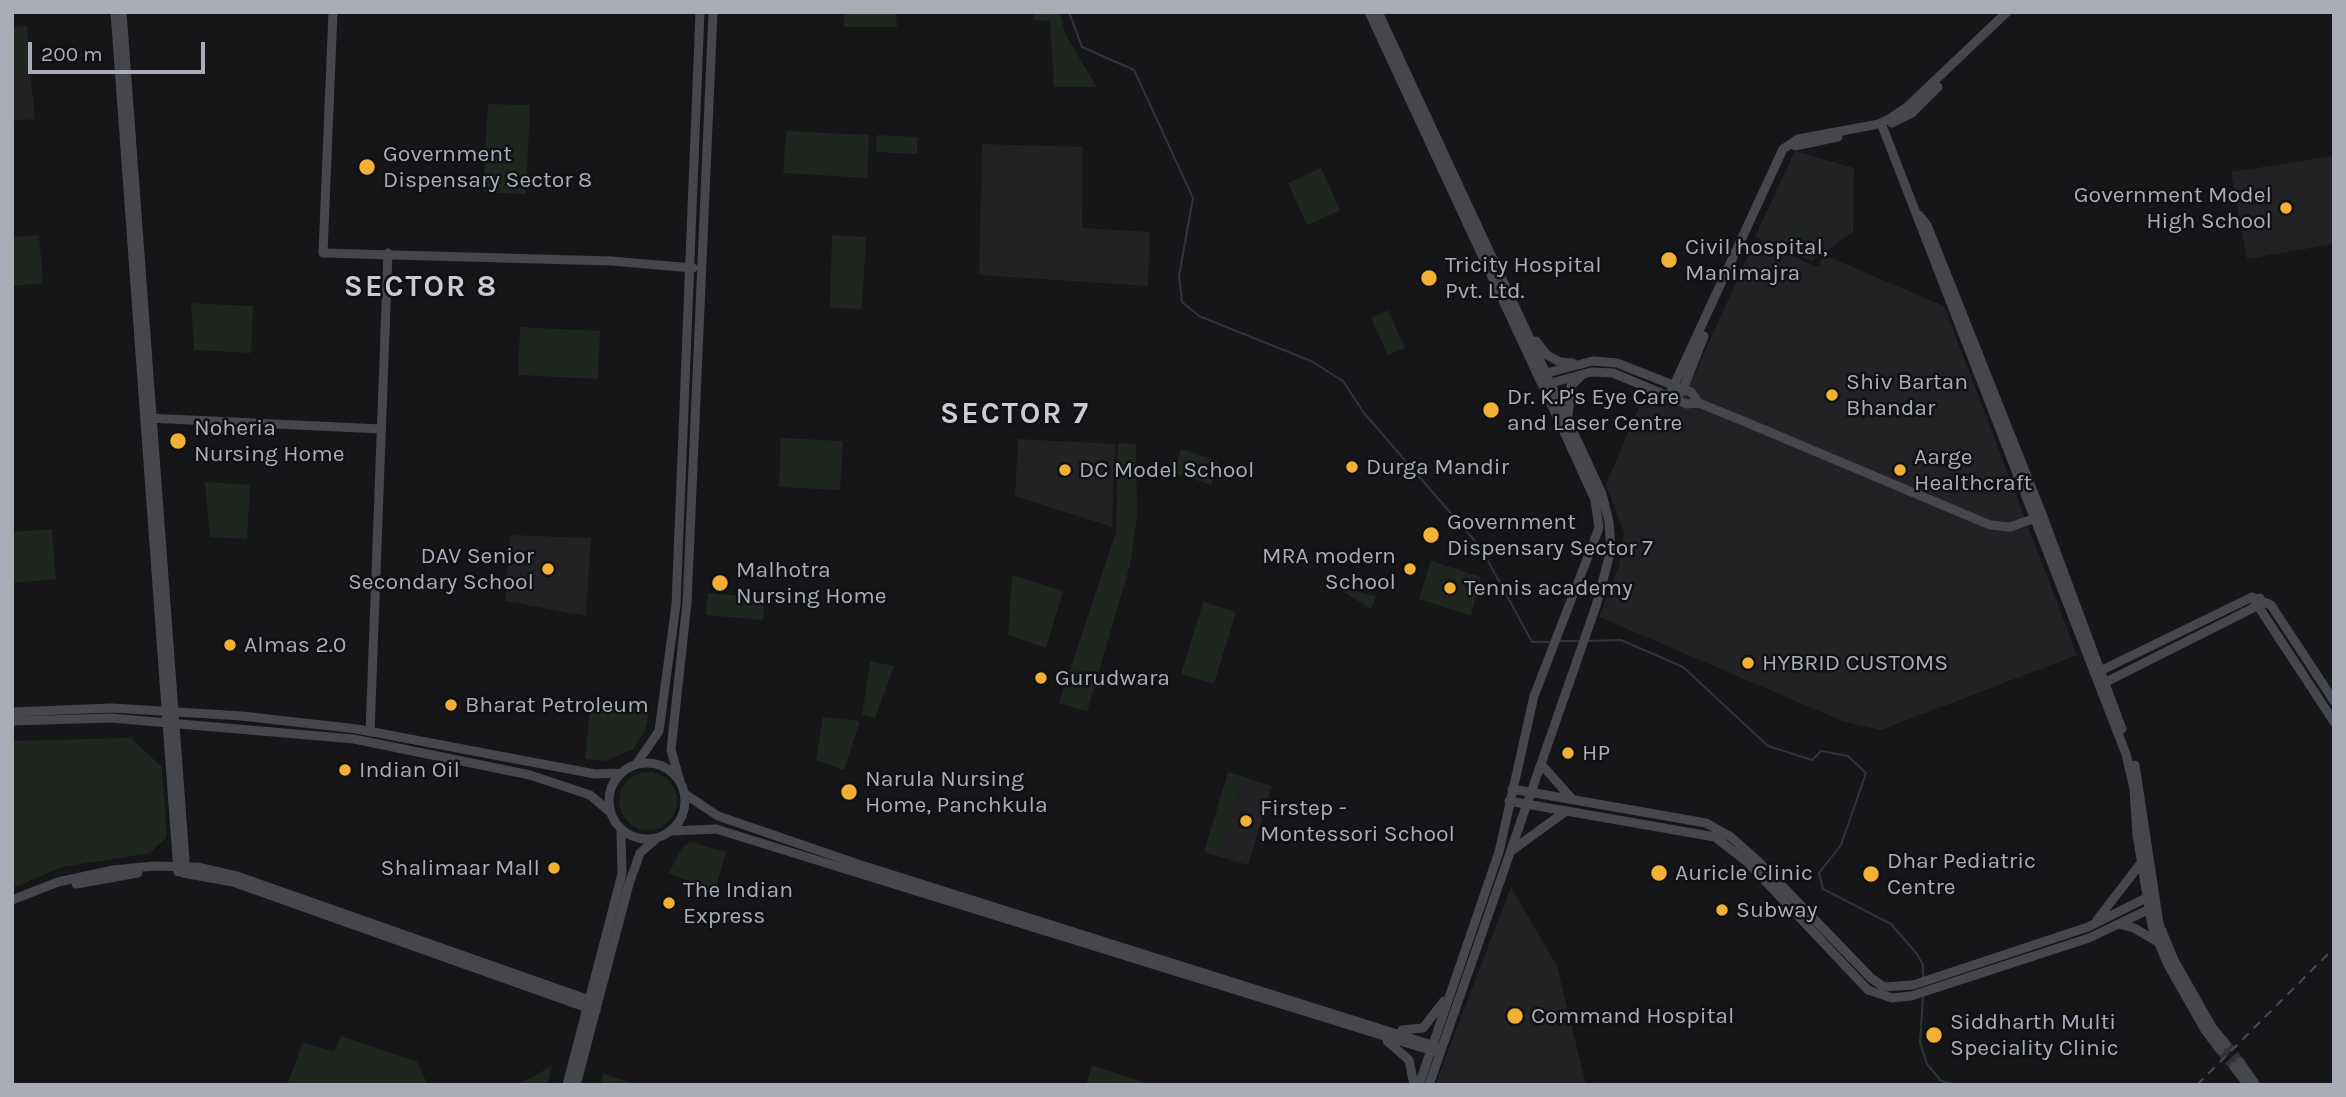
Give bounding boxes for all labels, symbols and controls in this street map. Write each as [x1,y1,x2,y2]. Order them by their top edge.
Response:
scale bar [32,28,208,72]
text: 200 m [41,42,103,66]
place label: Government Dispensary Sector 8 [383,140,592,194]
marker: Government Dispensary Sector 8 [357,157,377,177]
place label: Government Model High School [2074,181,2272,235]
marker: Government Model High School [2278,200,2294,216]
place label: Civil hospital, Manimajra [1685,233,1828,287]
marker: Civil hospital, Manimajra [1659,250,1679,270]
place label: Tricity Hospital Pvt. Ltd. [1445,251,1602,305]
marker: Tricity Hospital Pvt. Ltd. [1419,268,1439,288]
district label: SECTOR 8 [345,269,497,305]
place label: Shiv Bartan Bhandar [1846,368,1968,422]
place label: Dr. K.P's Eye Care and Laser Centre [1507,383,1682,437]
marker: Shiv Bartan Bhandar [1824,387,1840,403]
district label: SECTOR 7 [941,396,1089,432]
marker: Dr. K.P's Eye Care and Laser Centre [1481,400,1501,420]
place label: Noheria Nursing Home [194,414,345,468]
marker: Noheria Nursing Home [168,431,188,451]
place label: Aarge Healthcraft [1914,443,2032,497]
place label: Durga Mandir [1366,453,1509,481]
place label: DC Model School [1079,456,1254,484]
marker: Durga Mandir [1344,459,1360,475]
marker: DC Model School [1057,462,1073,478]
marker: Aarge Healthcraft [1892,462,1908,478]
place label: Government Dispensary Sector 7 [1447,508,1653,562]
marker: Government Dispensary Sector 7 [1421,525,1441,545]
place label: DAV Senior Secondary School [348,542,534,596]
place label: MRA modern School [1262,542,1396,596]
place label: Malhotra Nursing Home [736,556,887,610]
marker: DAV Senior Secondary School [540,561,556,577]
marker: MRA modern School [1402,561,1418,577]
marker: Malhotra Nursing Home [710,573,730,593]
place label: Tennis academy [1464,574,1633,602]
marker: Tennis academy [1442,580,1458,596]
place label: Almas 2.0 [244,631,346,659]
marker: Almas 2.0 [222,637,238,653]
place label: HYBRID CUSTOMS [1762,649,1948,677]
marker: HYBRID CUSTOMS [1740,655,1756,671]
place label: Gurudwara [1055,664,1170,692]
marker: Gurudwara [1033,670,1049,686]
place label: Bharat Petroleum [465,691,649,719]
marker: Bharat Petroleum [443,697,459,713]
place label: HP [1582,739,1610,767]
marker: HP [1560,745,1576,761]
place label: Indian Oil [359,756,460,784]
marker: Indian Oil [337,762,353,778]
place label: Narula Nursing Home, Panchkula [865,765,1048,819]
marker: Narula Nursing Home, Panchkula [839,782,859,802]
place label: Firstep - Montessori School [1260,794,1455,848]
marker: Firstep - Montessori School [1238,813,1254,829]
place label: Dhar Pediatric Centre [1887,847,2036,901]
place label: Shalimaar Mall [381,854,540,882]
place label: Auricle Clinic [1675,859,1813,887]
marker: Shalimaar Mall [546,860,562,876]
marker: Auricle Clinic [1649,863,1669,883]
marker: Dhar Pediatric Centre [1861,864,1881,884]
place label: The Indian Express [683,876,793,930]
marker: The Indian Express [661,895,677,911]
place label: Subway [1736,896,1817,924]
marker: Subway [1714,902,1730,918]
place label: Command Hospital [1531,1002,1734,1030]
marker: Command Hospital [1505,1006,1525,1026]
place label: Siddharth Multi Speciality Clinic [1950,1008,2119,1062]
marker: Siddharth Multi Speciality Clinic [1924,1025,1944,1045]

